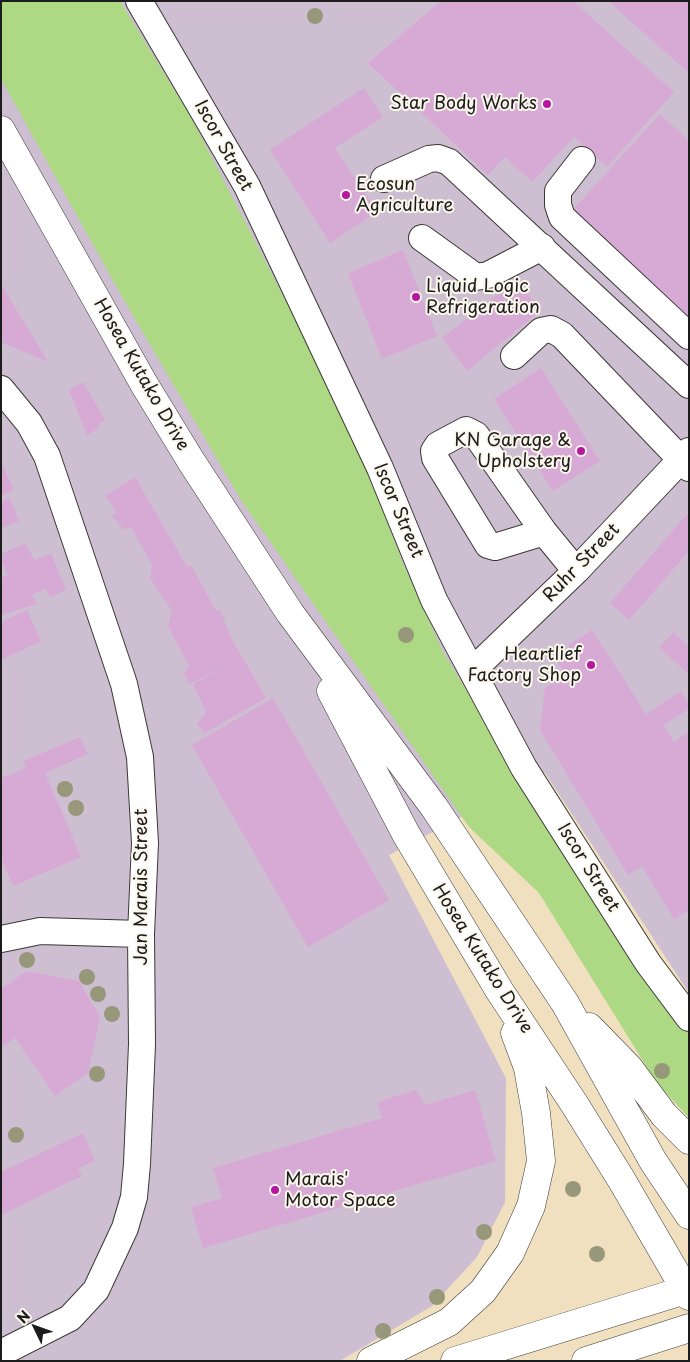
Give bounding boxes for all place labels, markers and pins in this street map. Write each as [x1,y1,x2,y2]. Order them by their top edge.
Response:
place label: Star Body Works [390,93,537,115]
marker: Star Body Works [541,98,553,110]
place label: Ecosun Agriculture [356,174,453,216]
marker: Ecosun Agriculture [340,189,352,201]
place label: Liquid Logic Refrigeration [426,276,540,318]
marker: Liquid Logic Refrigeration [410,291,422,303]
place label: KN Garage & Upholstery [454,430,571,472]
marker: KN Garage & Upholstery [575,445,587,457]
place label: Heartlief Factory Shop [467,644,581,686]
marker: Heartlief Factory Shop [585,659,597,671]
place label: Marais' Motor Space [285,1169,396,1212]
marker: Marais' Motor Space [269,1184,281,1196]

